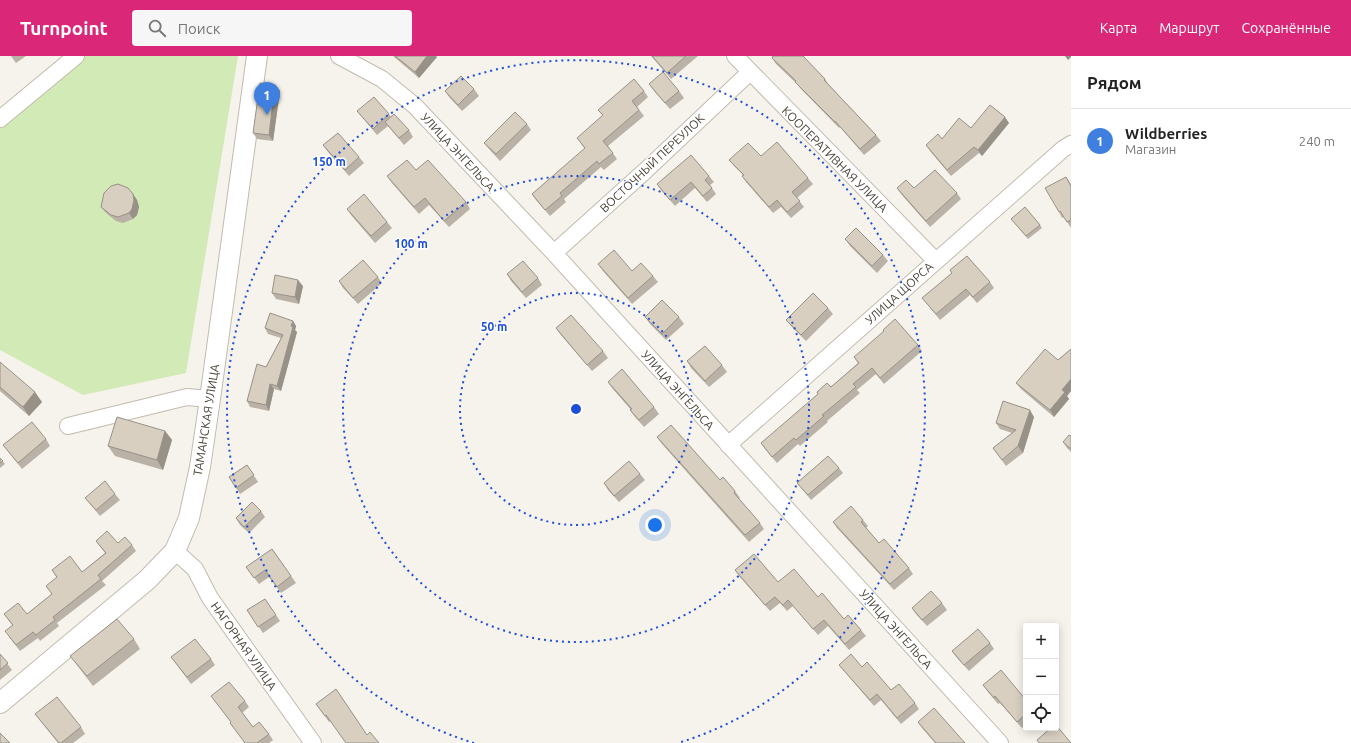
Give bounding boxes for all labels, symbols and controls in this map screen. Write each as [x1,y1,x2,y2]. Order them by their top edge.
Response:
search box [132,10,412,46]
text: Turnpoint [20,17,108,39]
icon: search [146,17,168,39]
text: Поиск [178,20,220,37]
text: Карта [1100,20,1137,36]
text: Маршрут [1159,20,1220,36]
text: Сохранённые [1242,20,1331,36]
text: Рядом [1087,73,1142,92]
pin: 1 [254,82,280,115]
street label: КООПЕРАТИВНАЯ УЛИЦА [780,104,890,214]
street label: УЛИЦА ЭНГЕЛЬСА [419,110,498,194]
street label: ВОСТОЧНЫЙ ПЕРЕУЛОК [597,111,707,215]
text: Wildberries [1125,125,1207,142]
text: 1 [1096,134,1104,148]
text: 240 m [1299,134,1335,148]
text: Магазин [1125,142,1176,156]
text: 150 m [312,155,346,168]
text: 100 m [394,237,428,250]
street label: УЛИЦА ЩОРСА [863,259,935,327]
text: 50 m [481,320,507,333]
street label: УЛИЦА ЭНГЕЛЬСА [639,348,717,432]
street label: ТАМАНСКАЯ УЛИЦА [191,363,221,477]
centre of rings [569,402,583,416]
your location [645,515,665,535]
street label: УЛИЦА ЭНГЕЛЬСА [857,587,935,671]
street label: НАГОРНАЯ УЛИЦА [209,599,279,693]
map controls [1023,623,1059,731]
button: + [1023,623,1059,659]
button: − [1023,659,1059,695]
button: locate [1023,695,1059,731]

